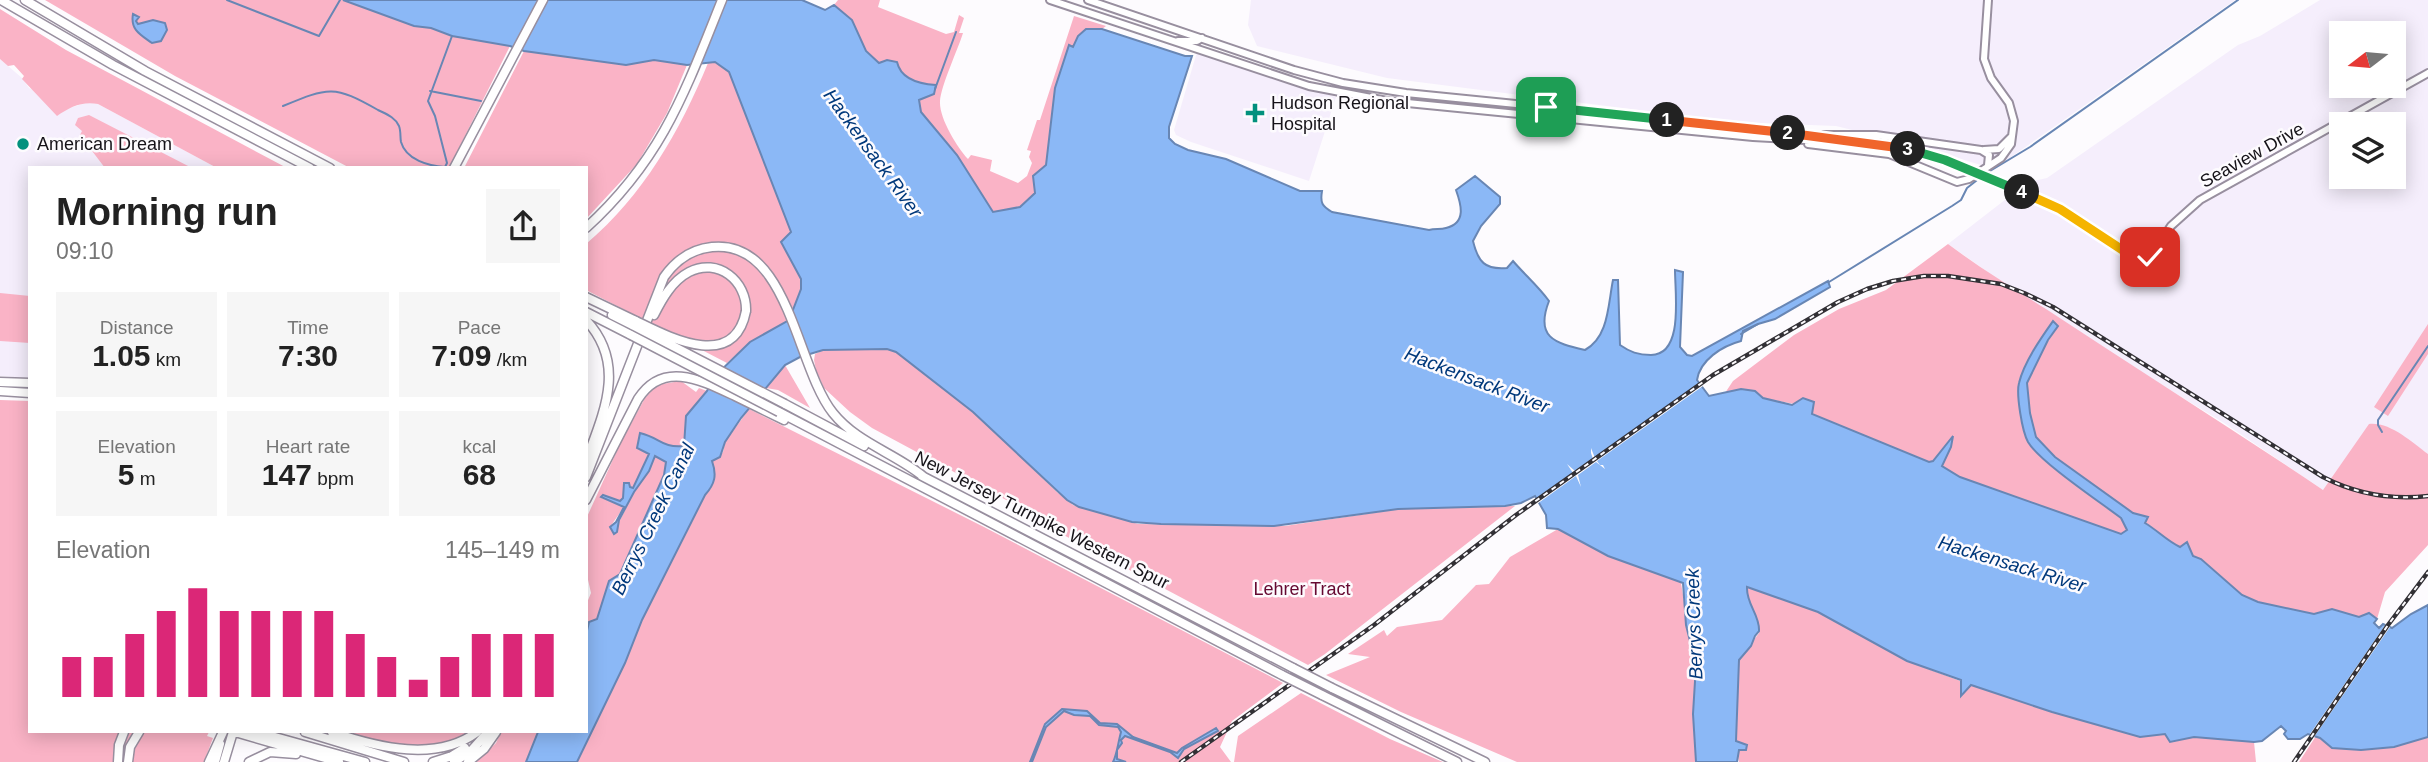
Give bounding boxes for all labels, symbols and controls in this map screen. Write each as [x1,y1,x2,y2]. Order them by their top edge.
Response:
north arrow [2329,21,2406,98]
map controls [2329,21,2406,189]
pin [1516,77,1576,137]
water label: Hackensack River [820,85,927,222]
icon: arrive [1527,88,1565,126]
place label: Hudson Regional Hospital [1271,93,1409,134]
pin: 1 [1650,102,1684,138]
marker: Hudson Regional Hospital [1245,103,1265,123]
text: 1 [1661,109,1672,130]
button: layers [2329,112,2406,189]
pin: 2 [1770,116,1806,150]
street label: Seaview Drive [2197,118,2307,192]
text: 2 [1782,122,1793,143]
pin: 3 [1890,132,1926,166]
place label: American Dream [37,134,172,154]
marker: American Dream [15,136,31,152]
text: 3 [1902,138,1913,159]
pin: 4 [2004,174,2039,210]
text: 4 [2016,181,2027,202]
button: share [486,189,560,263]
text: Morning run [56,191,278,233]
pin [2120,227,2180,287]
text: 09:10 [56,238,114,264]
icon: check [2131,238,2169,276]
text: Distance [100,317,174,338]
text: Time [287,317,329,338]
text: Pace [458,317,501,338]
text: 1.05 [92,339,151,372]
text: 7:30 [278,339,338,372]
text: 7:09 [431,339,491,372]
water label: Hackensack River [1402,343,1553,417]
text: km [151,349,181,370]
text: /km [491,349,527,370]
text: Elevation [98,436,176,457]
text: Heart rate [266,436,350,457]
text: kcal [462,436,496,457]
water label: Berrys Creek Canal [607,439,699,598]
street label: New Jersey Turnpike Western Spur [911,447,1173,593]
text: 5 [118,458,134,491]
text: 147 [262,458,312,491]
text: 68 [463,458,496,491]
text: m [134,468,156,489]
text: bpm [312,468,354,489]
water label: Hackensack River [1936,532,2089,597]
text: Elevation [56,537,151,563]
text: 145–149 m [445,537,560,563]
water label: Berrys Creek [1682,567,1706,680]
park label: Lehrer Tract [1253,579,1351,599]

